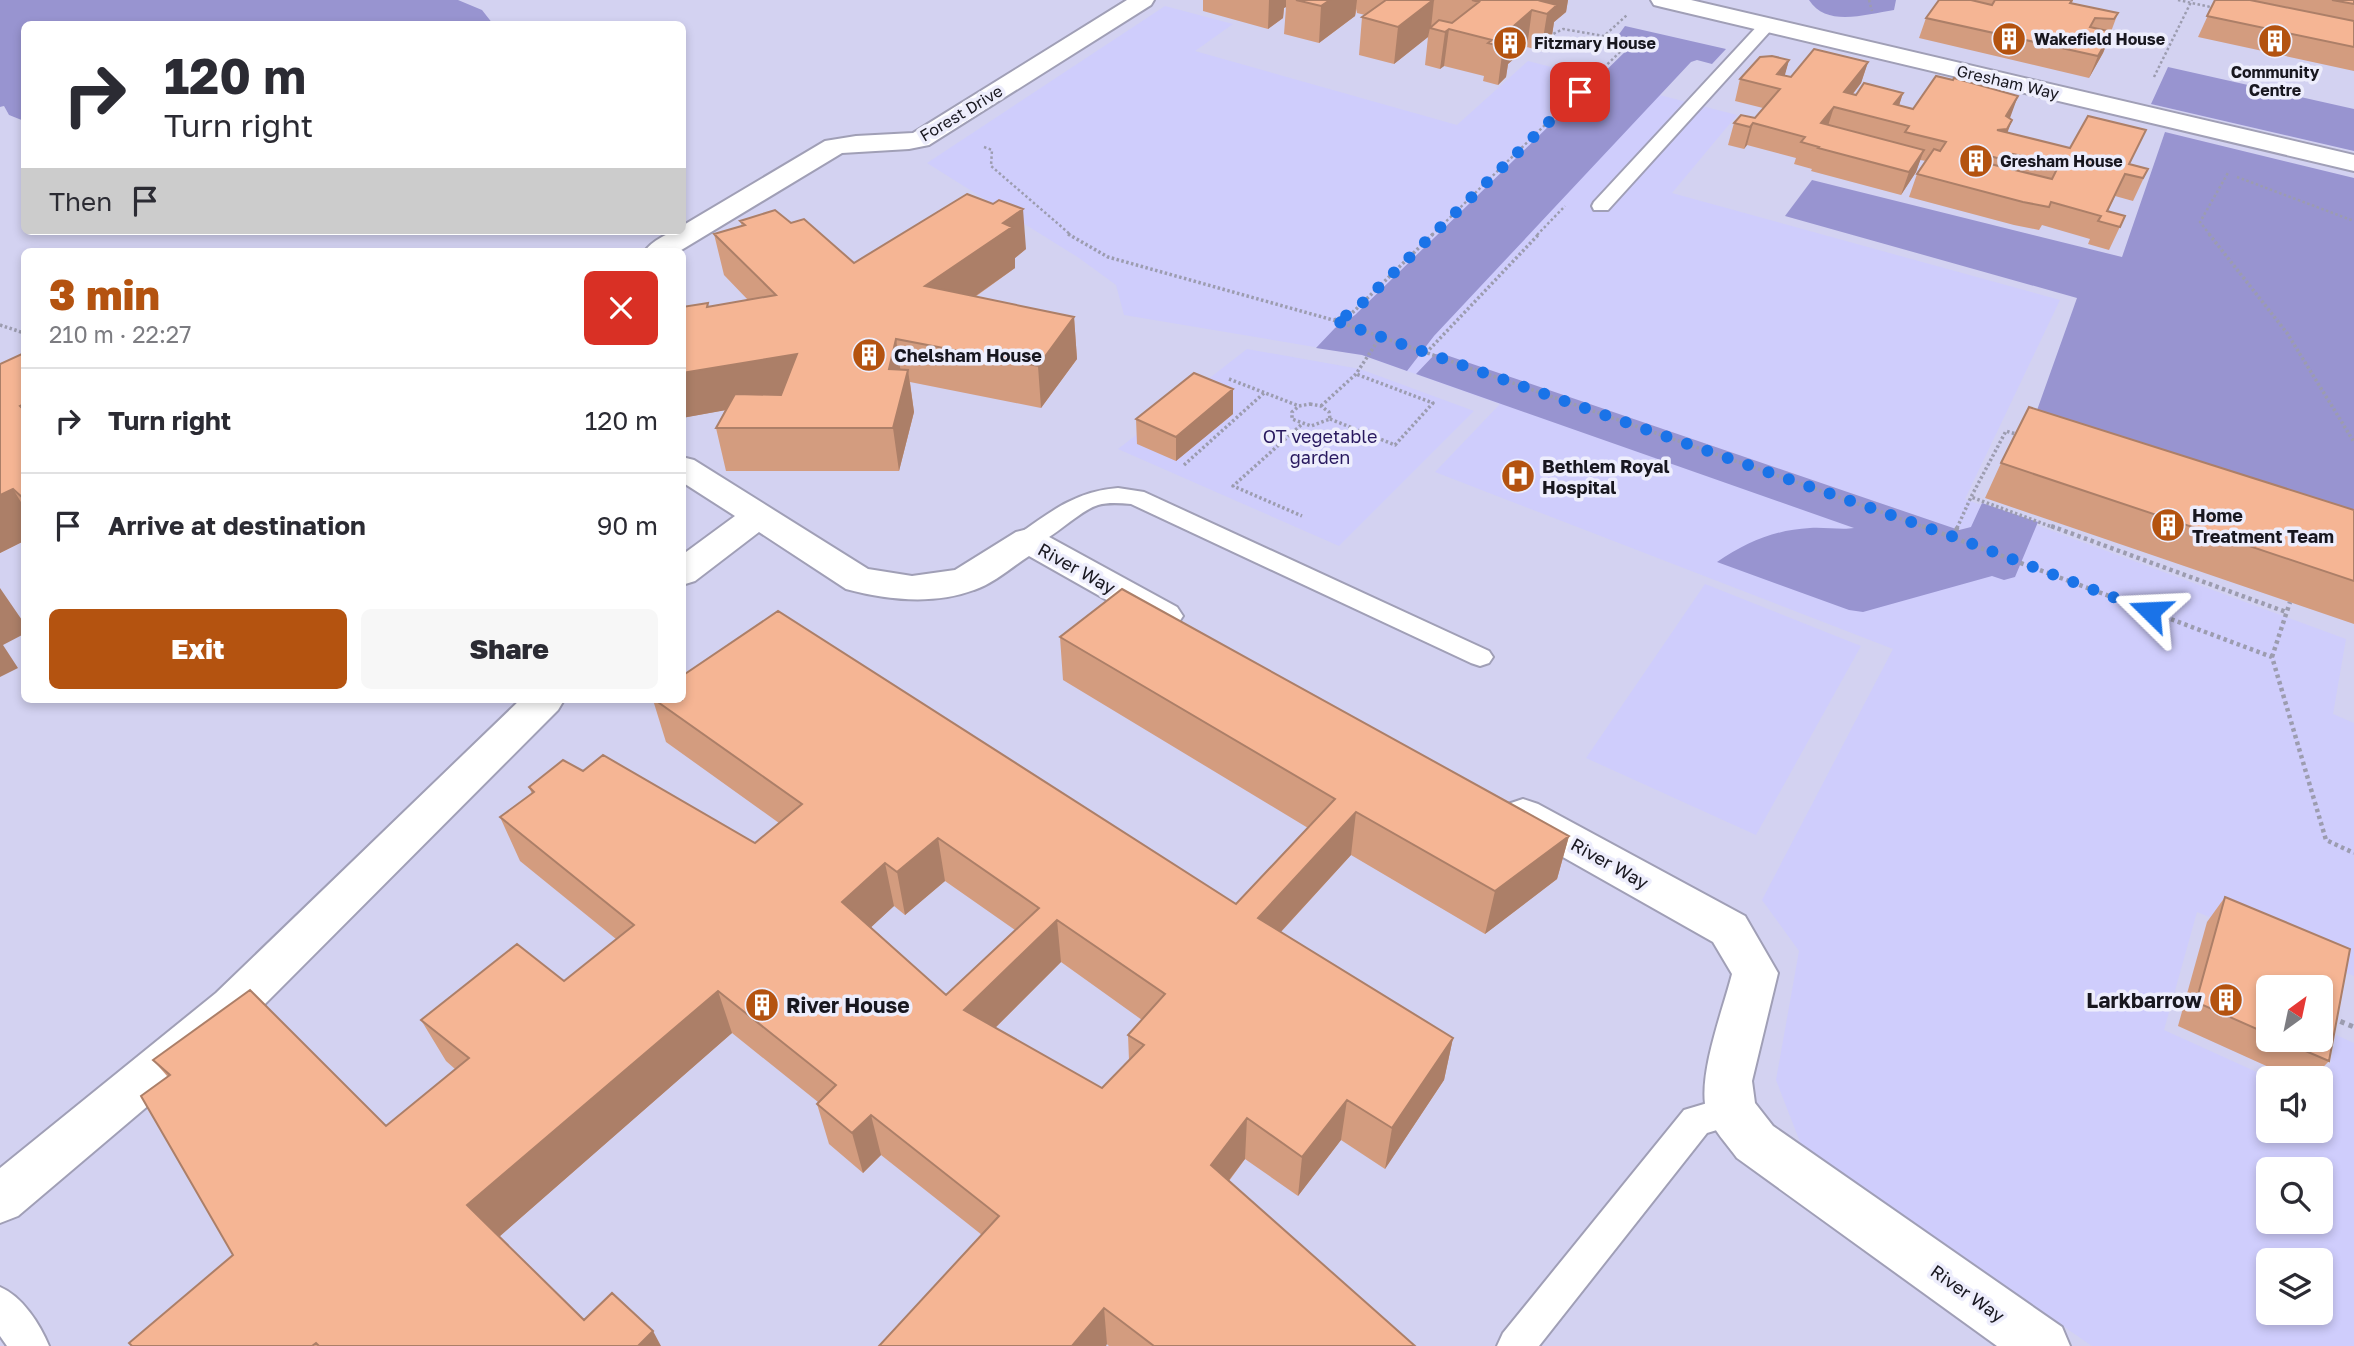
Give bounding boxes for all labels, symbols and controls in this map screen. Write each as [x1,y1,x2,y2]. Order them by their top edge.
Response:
building icon: Wakefield House [1990,20,2028,58]
building icon: Community Centre [2256,22,2294,60]
building icon: Fitzmary House [1491,24,1529,62]
place label: Wakefield House [2034,29,2165,49]
place label: Fitzmary House [1534,33,1656,53]
text: 120 m [164,46,306,105]
icon: right [49,49,140,140]
street label: Gresham Way [1955,60,2061,104]
pin [1550,62,1610,122]
place label: Community Centre [2231,62,2320,100]
icon: arrive [1561,73,1599,111]
street label: Forest Drive [916,81,1006,145]
text: Turn right [164,106,313,144]
building icon: Gresham House [1957,142,1995,180]
place label: Gresham House [2000,151,2123,171]
icon: arrive [126,182,164,220]
text: Then [49,186,112,217]
text: 3 min [49,269,160,319]
button: close [584,271,658,345]
text: 210 m · 22:27 [49,320,191,348]
building icon: Chelsham House [850,336,888,374]
place label: Chelsham House [894,344,1042,366]
icon: right [49,402,87,440]
text: Turn right [108,405,231,436]
text: 120 m [585,405,658,436]
park label: OT vegetable garden [1263,425,1377,468]
place label: Bethlem Royal Hospital [1542,455,1669,498]
hospital icon: Bethlem Royal Hospital [1499,457,1537,495]
place label: Home Treatment Team [2192,504,2334,547]
building icon: Home Treatment Team [2149,506,2187,544]
icon: arrive [49,507,87,545]
text: Arrive at destination [108,510,366,541]
text: 90 m [597,510,658,541]
street label: River Way [1034,538,1120,598]
position arrow [2113,574,2187,648]
button: Exit [49,609,347,689]
button: Share [361,609,658,689]
street label: River Way [1567,833,1653,893]
north arrow [2256,975,2333,1052]
map controls [2256,975,2333,1325]
building icon: Larkbarrow [2207,981,2245,1019]
building icon: River House [743,986,781,1024]
place label: Larkbarrow [2086,987,2203,1013]
place label: River House [786,992,910,1018]
button: sound [2256,1066,2333,1143]
button: search [2256,1157,2333,1234]
button: layers [2256,1248,2333,1325]
street label: River Way [1927,1260,2009,1326]

